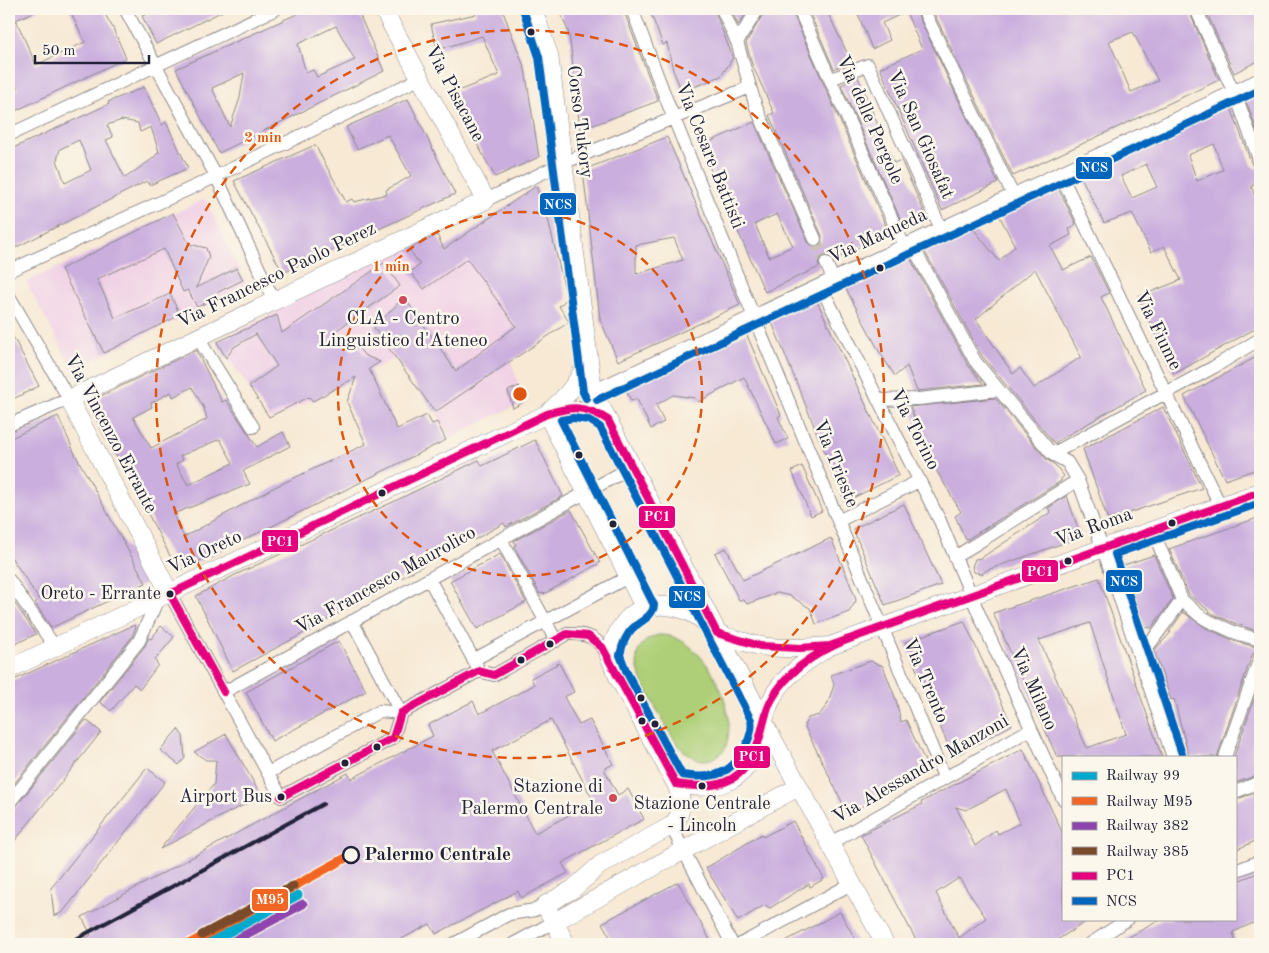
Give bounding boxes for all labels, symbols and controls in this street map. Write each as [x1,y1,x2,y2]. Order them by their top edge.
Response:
unlabelled marker [526,27,536,37]
scale bar [35,32,149,64]
street label: Via Pisacane [421,43,487,145]
text: 50 m [42,44,76,59]
street label: Via delle Pergole [832,53,906,187]
street label: Corso Tukory [563,64,595,180]
street label: Via San Giosafat [883,68,957,202]
street label: Via Cesare Battisti [671,80,747,232]
text: 2 min [244,131,282,146]
line badge: NCS [1075,156,1113,180]
text: NCS [1080,161,1108,175]
line badge: NCS [539,192,577,216]
text: NCS [544,198,572,212]
street label: Via Maqueda [826,206,931,268]
street label: Via Francesco Paolo Perez [175,220,379,332]
text: 1 min [372,260,410,275]
unlabelled marker [875,263,885,273]
street label: Via Fiume [1130,288,1184,374]
marker: CLA - Centro Linguistico d'Ateneo [397,294,409,306]
place label: CLA - Centro Linguistico d'Ateneo [318,310,488,351]
street label: Via Vincenzo Errante [60,351,160,517]
centre of rings [511,385,529,403]
street label: Via Torino [886,386,942,474]
street label: Via Trieste [809,418,861,510]
unlabelled marker [574,450,584,460]
unlabelled marker [377,488,387,498]
line badge: PC1 [638,505,676,529]
street label: Via Roma [1053,505,1136,551]
text: PC1 [643,510,671,524]
unlabelled marker [1167,518,1177,528]
unlabelled marker [608,519,618,529]
street label: Via Francesco Maurolico [293,524,479,638]
street label: Via Oreto [165,528,245,578]
line badge: PC1 [261,529,299,553]
text: PC1 [266,535,294,549]
unlabelled marker [1063,556,1073,566]
line badge: PC1 [1021,559,1059,583]
text: PC1 [1026,565,1054,579]
line badge: NCS [1105,569,1143,593]
text: NCS [1110,575,1138,589]
place label: Oreto - Errante [40,585,161,603]
line badge: NCS [668,585,706,609]
marker: Oreto - Errante [165,589,175,599]
text: NCS [673,590,701,604]
street label: Via Trento [899,636,951,726]
unlabelled marker [545,639,555,649]
street label: Via Milano [1006,645,1060,733]
unlabelled marker [516,655,526,665]
unlabelled marker [636,693,646,703]
street label: Via Alessandro Manzoni [830,712,1012,828]
unlabelled marker [637,716,647,726]
unlabelled marker [650,719,660,729]
unlabelled marker [372,742,382,752]
line badge: PC1 [733,745,771,769]
text: PC1 [738,750,766,764]
legend [1062,756,1236,920]
unlabelled marker [340,758,350,768]
text: Railway 99 [1106,769,1180,784]
place label: Stazione di Palermo Centrale [461,778,603,819]
marker: Stazione Centrale - Lincoln [697,781,707,791]
place label: Airport Bus [179,788,272,806]
marker: Airport Bus [276,792,286,802]
marker: Stazione di Palermo Centrale [607,792,619,804]
place label: Stazione Centrale - Lincoln [634,795,770,835]
text: Railway M95 [1106,795,1193,810]
text: Railway 382 [1106,819,1189,834]
text: Railway 385 [1106,845,1189,860]
marker: Palermo Centrale [342,846,360,864]
place label: Palermo Centrale [364,846,511,865]
text: PC1 [1106,869,1135,884]
line badge: M95 [251,888,289,912]
text: M95 [256,893,284,907]
text: NCS [1106,895,1137,910]

